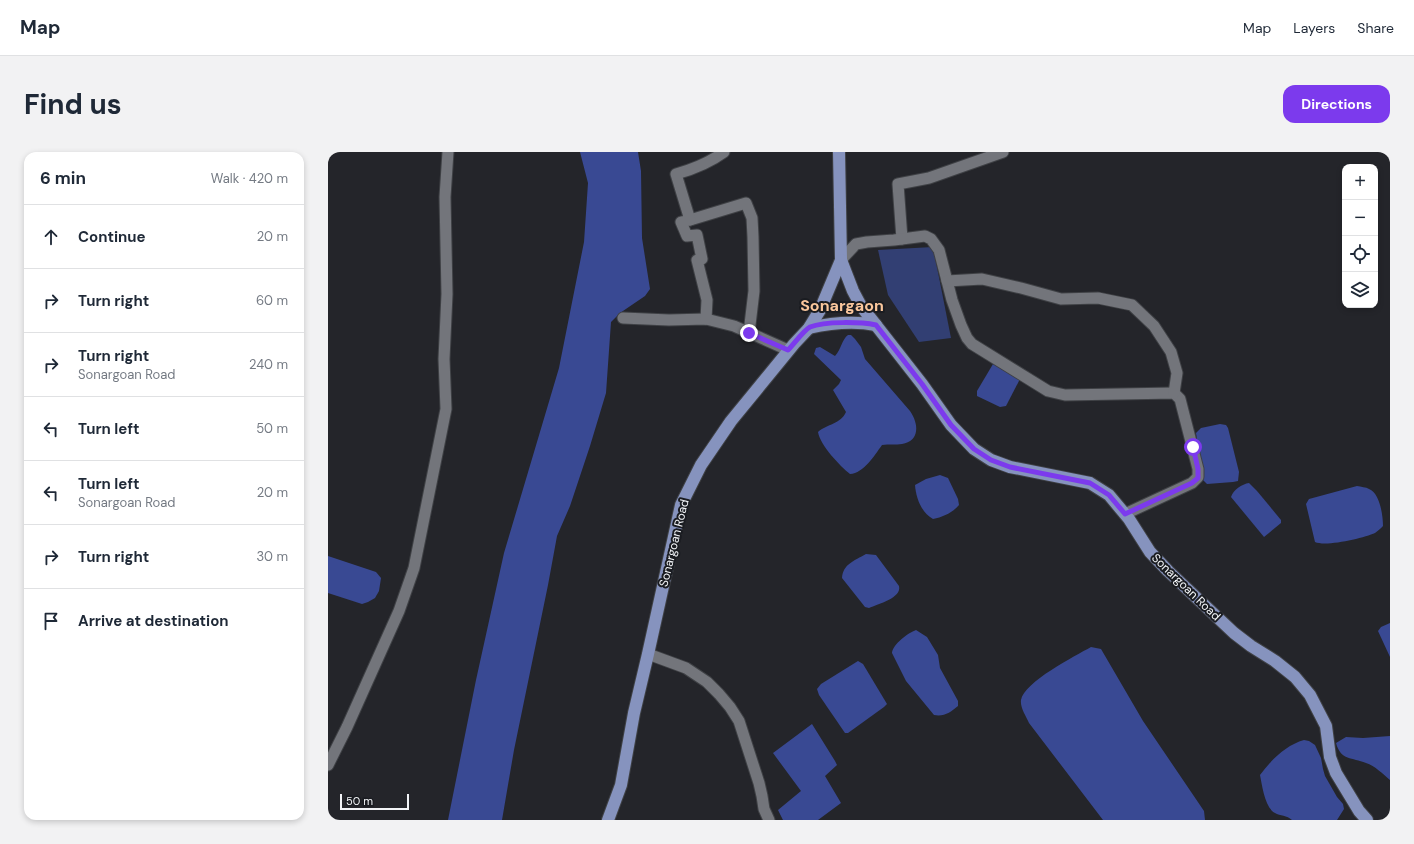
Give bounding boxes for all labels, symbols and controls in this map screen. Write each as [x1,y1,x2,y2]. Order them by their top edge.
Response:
text: Map [20,15,60,40]
text: Map [1243,19,1271,37]
text: Layers [1293,19,1335,37]
text: Share [1357,19,1394,37]
button: Directions [1283,85,1390,123]
text: Find us [24,86,122,123]
map controls [1342,164,1378,308]
button: + [1342,164,1378,200]
text: 6 min [40,167,86,189]
text: Walk · 420 m [211,170,288,187]
button: − [1342,200,1378,236]
icon: ahead [40,226,62,248]
text: Continue [78,227,146,247]
text: 20 m [257,228,288,245]
button: locate [1342,236,1378,272]
button: layers [1342,272,1378,308]
icon: right [40,290,62,312]
text: Turn right [78,291,149,311]
text: 60 m [256,292,288,309]
district label: Sonargaon [800,295,884,316]
route end [740,324,758,342]
text: Turn right [78,346,149,366]
icon: right [40,354,62,376]
text: 240 m [249,356,288,373]
text: Sonargoan Road [78,366,175,383]
icon: left [40,418,62,440]
text: Turn left [78,419,139,439]
text: 50 m [256,420,288,437]
route start [1184,438,1202,456]
text: Turn left [78,474,139,494]
icon: left [40,482,62,504]
text: 20 m [257,484,288,501]
text: Sonargoan Road [78,494,175,511]
street label: Sonargoan Road [655,497,693,589]
icon: right [40,546,62,568]
text: Turn right [78,547,149,567]
text: 30 m [256,548,288,565]
street label: Sonargoan Road [1148,550,1224,624]
icon: arrive [40,610,62,632]
text: Arrive at destination [78,611,229,631]
scale bar [340,792,409,811]
text: 50 m [346,794,373,808]

